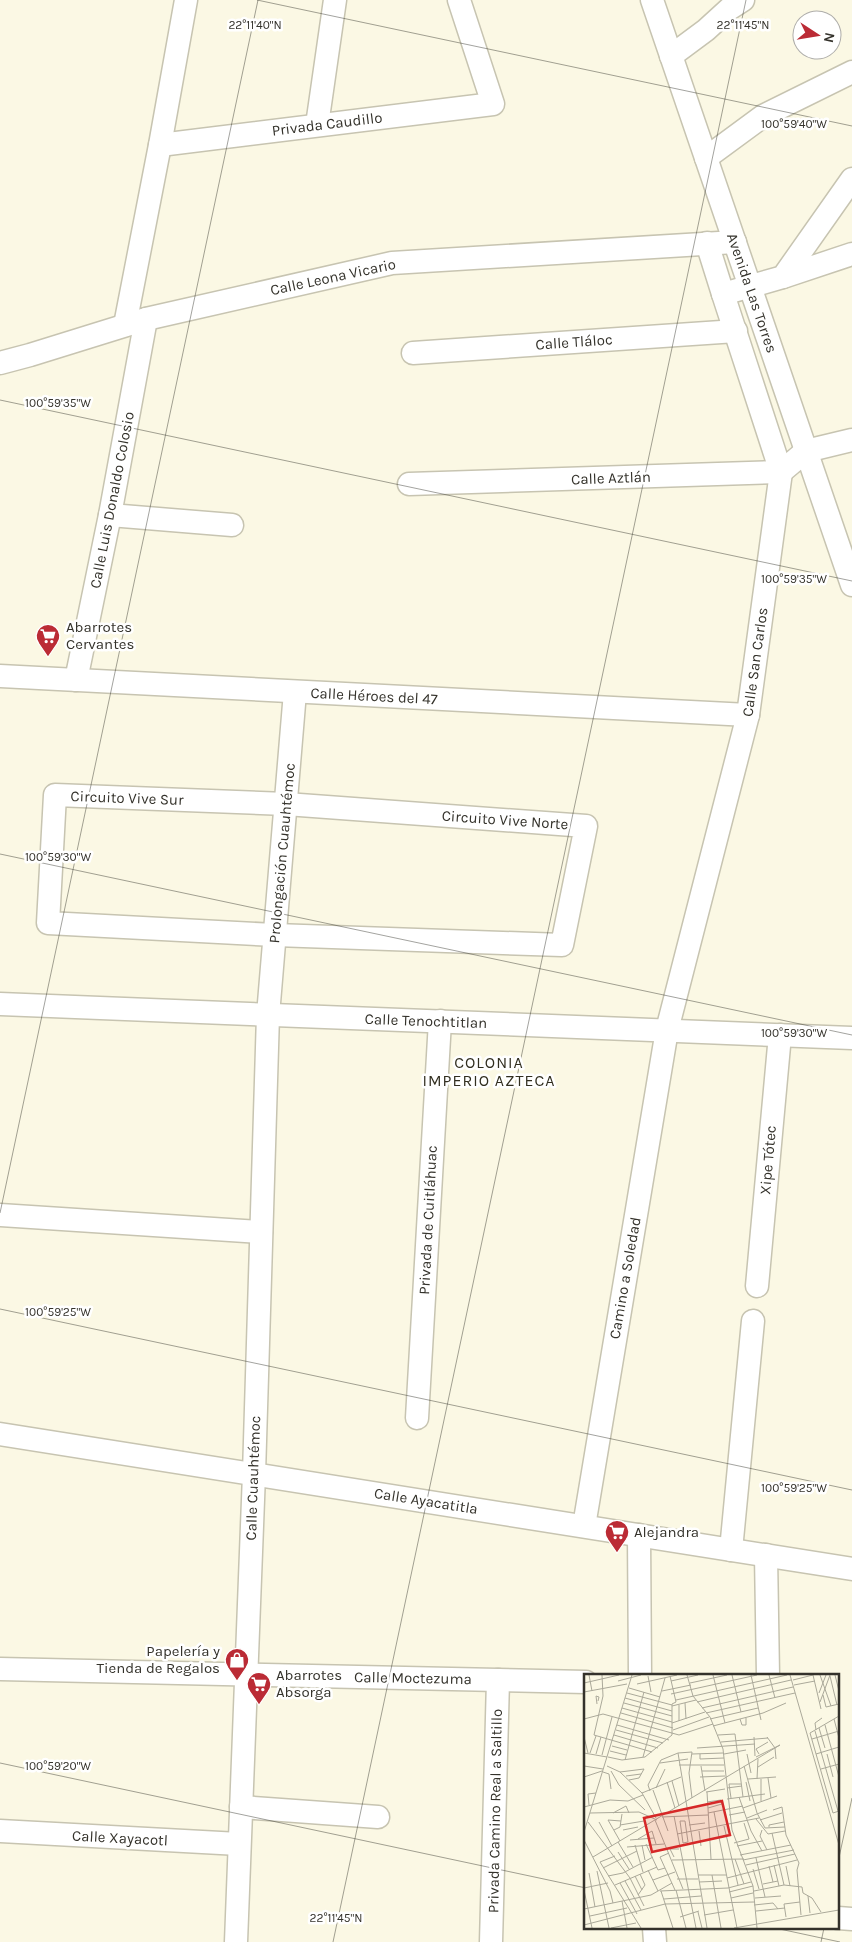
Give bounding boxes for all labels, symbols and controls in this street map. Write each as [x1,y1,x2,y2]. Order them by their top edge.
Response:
north arrow [792,10,842,60]
text: 22°11'40"N [228,18,282,32]
text: 22°11'45"N [717,18,769,32]
text: N [820,31,839,44]
street label: Privada Caudillo [271,108,383,140]
text: 100°59'40"W [761,117,827,131]
street label: Avenida Las Torres [723,231,781,355]
street label: Calle Leona Vicario [269,255,397,299]
street label: Calle Tláloc [535,330,613,354]
text: 100°59'35"W [25,396,91,410]
street label: Calle Luis Donaldo Colosio [86,410,138,590]
street label: Calle Aztlán [571,468,651,488]
text: 100°59'35"W [761,572,827,586]
street label: Calle San Carlos [738,606,772,718]
place label: Abarrotes Cervantes [66,618,134,653]
supermarket icon: Abarrotes Cervantes [35,623,61,657]
street label: Calle Héroes del 47 [310,684,438,708]
street label: Prolongación Cuauhtémoc [265,762,299,944]
street label: Circuito Vive Sur [70,787,184,809]
street label: Circuito Vive Norte [441,807,569,833]
text: 100°59'30"W [25,850,91,864]
street label: Calle Tenochtitlan [364,1010,488,1032]
text: 100°59'30"W [761,1026,827,1040]
district label: COLONIA IMPERIO AZTECA [423,1053,555,1090]
street label: Xipe Tótec [756,1124,780,1196]
street label: Privada de Cuitláhuac [415,1145,441,1295]
street label: Camino a Soledad [605,1215,645,1341]
text: 100°59'25"W [25,1305,91,1319]
street label: Calle Cuauhtémoc [242,1415,264,1541]
text: 100°59'25"W [761,1481,827,1495]
street label: Calle Ayacatitla [373,1484,479,1518]
supermarket icon: Alejandra [604,1519,630,1553]
place label: Alejandra [634,1523,699,1541]
place label: Papelería y Tienda de Regalos [97,1642,220,1677]
shop icon: Papelería y Tienda de Regalos [224,1647,250,1681]
place label: Abarrotes Absorga [276,1666,342,1701]
street label: Calle Moctezuma [354,1668,472,1688]
supermarket icon: Abarrotes Absorga [246,1671,272,1705]
inset map [584,1674,840,1930]
street label: Privada Camino Real a Saltillo [484,1709,506,1913]
text: 100°59'20"W [25,1759,91,1773]
street label: Calle Xayacotl [72,1826,168,1850]
text: 22°11'45"N [310,1911,362,1925]

